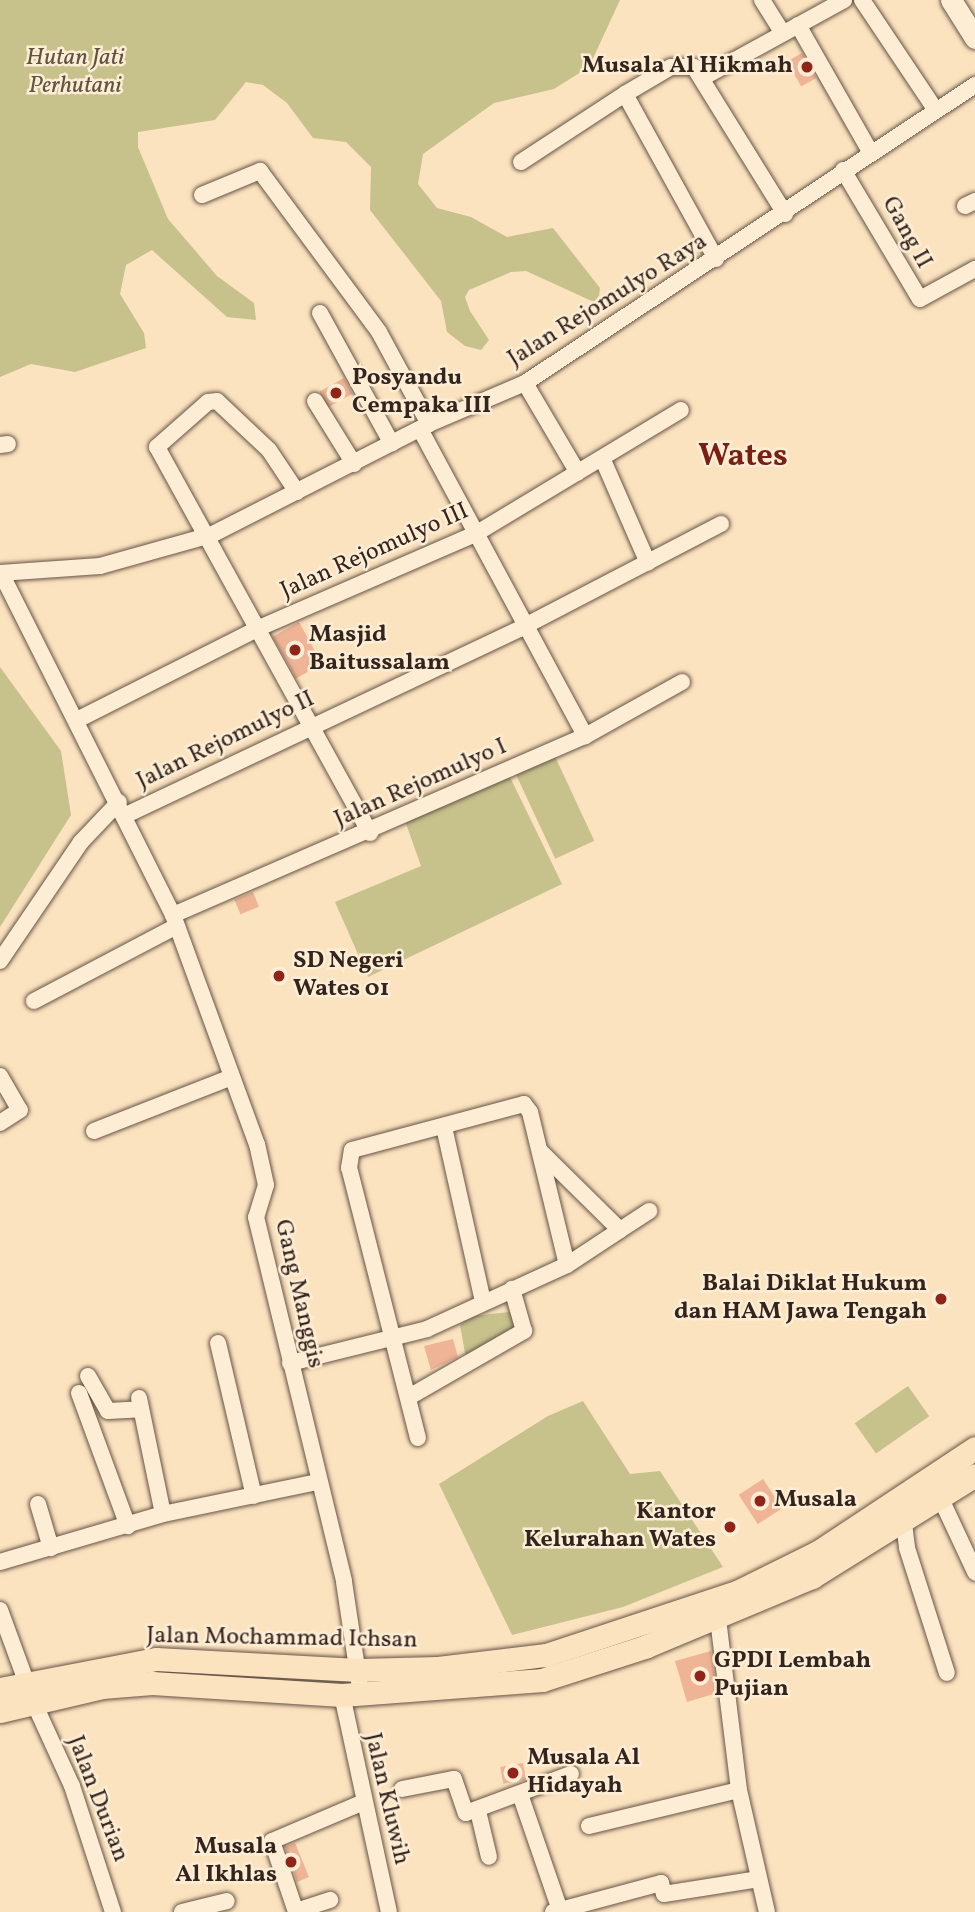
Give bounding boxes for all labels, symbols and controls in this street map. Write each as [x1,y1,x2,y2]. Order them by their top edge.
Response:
park label: Hutan Jati Perhutani [26,45,124,101]
place label: Musala Al Hikmah [582,53,793,81]
marker: Musala Al Hikmah [799,59,815,75]
street label: Gang II [875,192,937,274]
street label: Jalan Rejomulyo Raya [503,228,713,374]
place label: Posyandu Cempaka III [352,365,491,421]
marker: Posyandu Cempaka III [326,383,346,403]
district label: Wates [698,438,788,476]
street label: Jalan Rejomulyo III [277,498,473,606]
place label: Masjid Baitussalam [309,622,450,678]
marker: Masjid Baitussalam [287,642,303,658]
street label: Jalan Rejomulyo II [132,685,320,797]
street label: Jalan Rejomulyo I [330,733,512,835]
place label: SD Negeri Wates 01 [293,948,404,1004]
marker: SD Negeri Wates 01 [271,968,287,984]
street label: Gang Manggis [267,1217,329,1371]
place label: Balai Diklat Hukum dan HAM Jawa Tengah [674,1271,927,1327]
marker: Balai Diklat Hukum dan HAM Jawa Tengah [933,1291,949,1307]
place label: Musala [774,1487,857,1515]
marker: Musala [752,1493,768,1509]
place label: Kantor Kelurahan Wates [523,1499,716,1555]
marker: Kantor Kelurahan Wates [722,1519,738,1535]
street label: Jalan Mochammad Ichsan [146,1622,418,1656]
place label: GPDI Lembah Pujian [714,1648,871,1704]
marker: GPDI Lembah Pujian [692,1668,708,1684]
street label: Jalan Kluwih [357,1730,415,1868]
street label: Jalan Durian [60,1732,134,1866]
place label: Musala Al Hidayah [527,1745,640,1801]
marker: Musala Al Hidayah [505,1765,521,1781]
place label: Musala Al Ikhlas [175,1834,277,1890]
marker: Musala Al Ikhlas [283,1854,299,1870]

